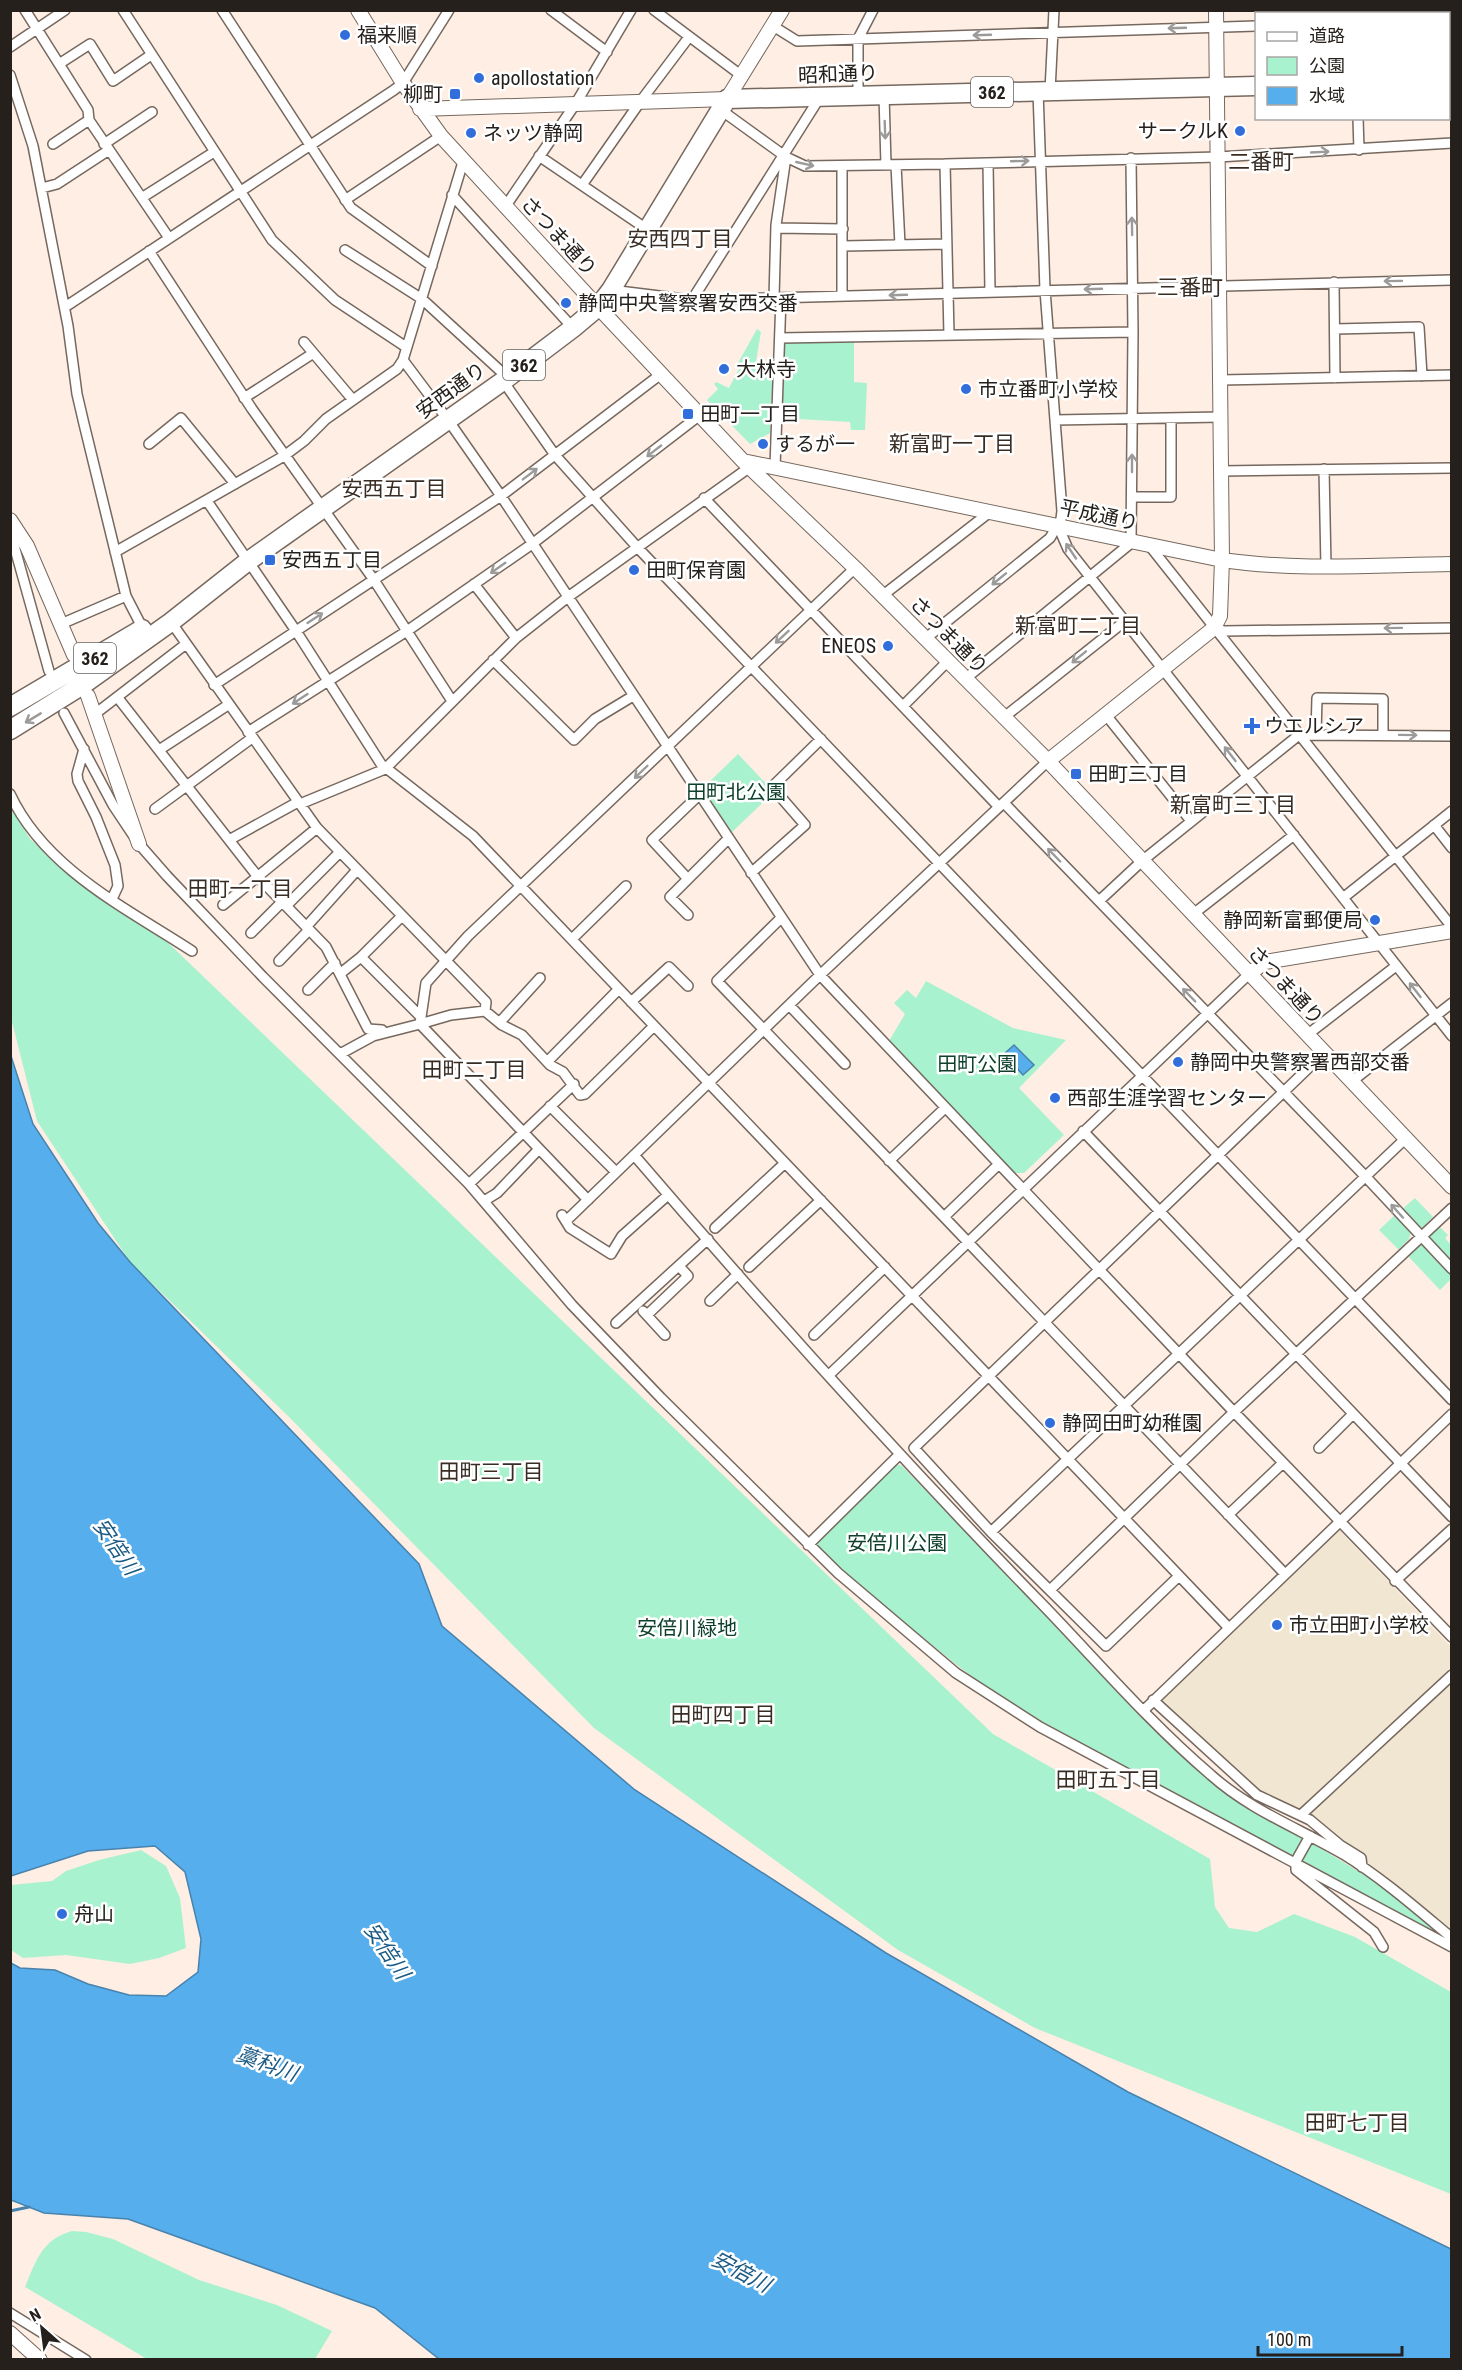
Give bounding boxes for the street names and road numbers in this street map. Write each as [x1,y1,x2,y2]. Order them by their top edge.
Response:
street label: 昭和通り [798,61,878,87]
road number: 362 [971,77,1013,107]
street label: さつま通り [516,191,602,281]
road number: 362 [503,350,545,380]
street label: 安西通り [412,357,490,423]
street label: 平成通り [1057,495,1141,535]
street label: さつま通り [905,591,993,679]
road number: 362 [74,643,116,673]
street label: さつま通り [1243,940,1329,1030]

